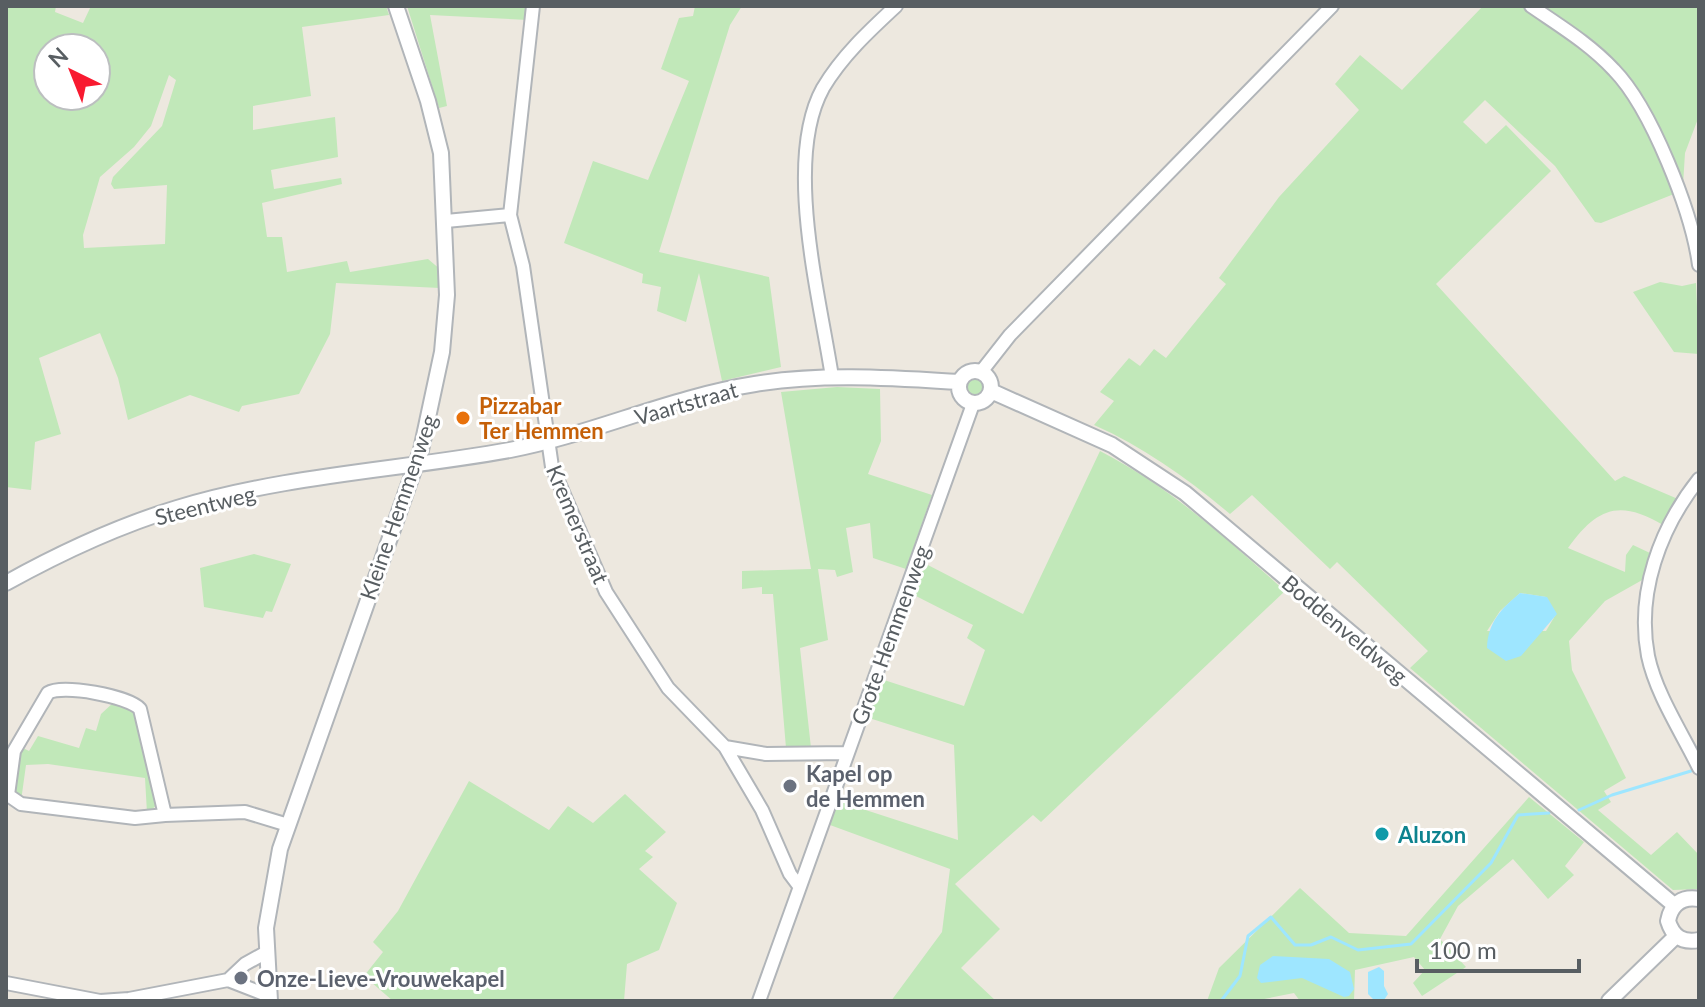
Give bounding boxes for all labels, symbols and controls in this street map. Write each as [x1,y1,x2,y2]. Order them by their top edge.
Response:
north arrow [32,32,112,112]
text: N [43,41,73,73]
street label: Vaartstraat [631,375,741,431]
place label: Pizzabar Ter Hemmen [479,392,604,444]
marker: Pizzabar Ter Hemmen [454,409,472,427]
street label: Kleine Hemmenweg [354,411,442,603]
street label: Kremerstraat [541,461,615,587]
street label: Steentweg [152,479,258,531]
street label: Grote Hemmenweg [845,542,935,728]
street label: Boddenveldweg [1277,569,1413,689]
place label: Kapel op de Hemmen [806,760,925,812]
marker: Kapel op de Hemmen [781,777,799,795]
place label: Aluzon [1397,821,1466,848]
marker: Aluzon [1373,825,1391,843]
scale bar [1417,923,1579,973]
text: 100 m [1429,935,1497,964]
place label: Onze-Lieve-Vrouwekapel [257,965,505,992]
marker: Onze-Lieve-Vrouwekapel [232,969,250,987]

